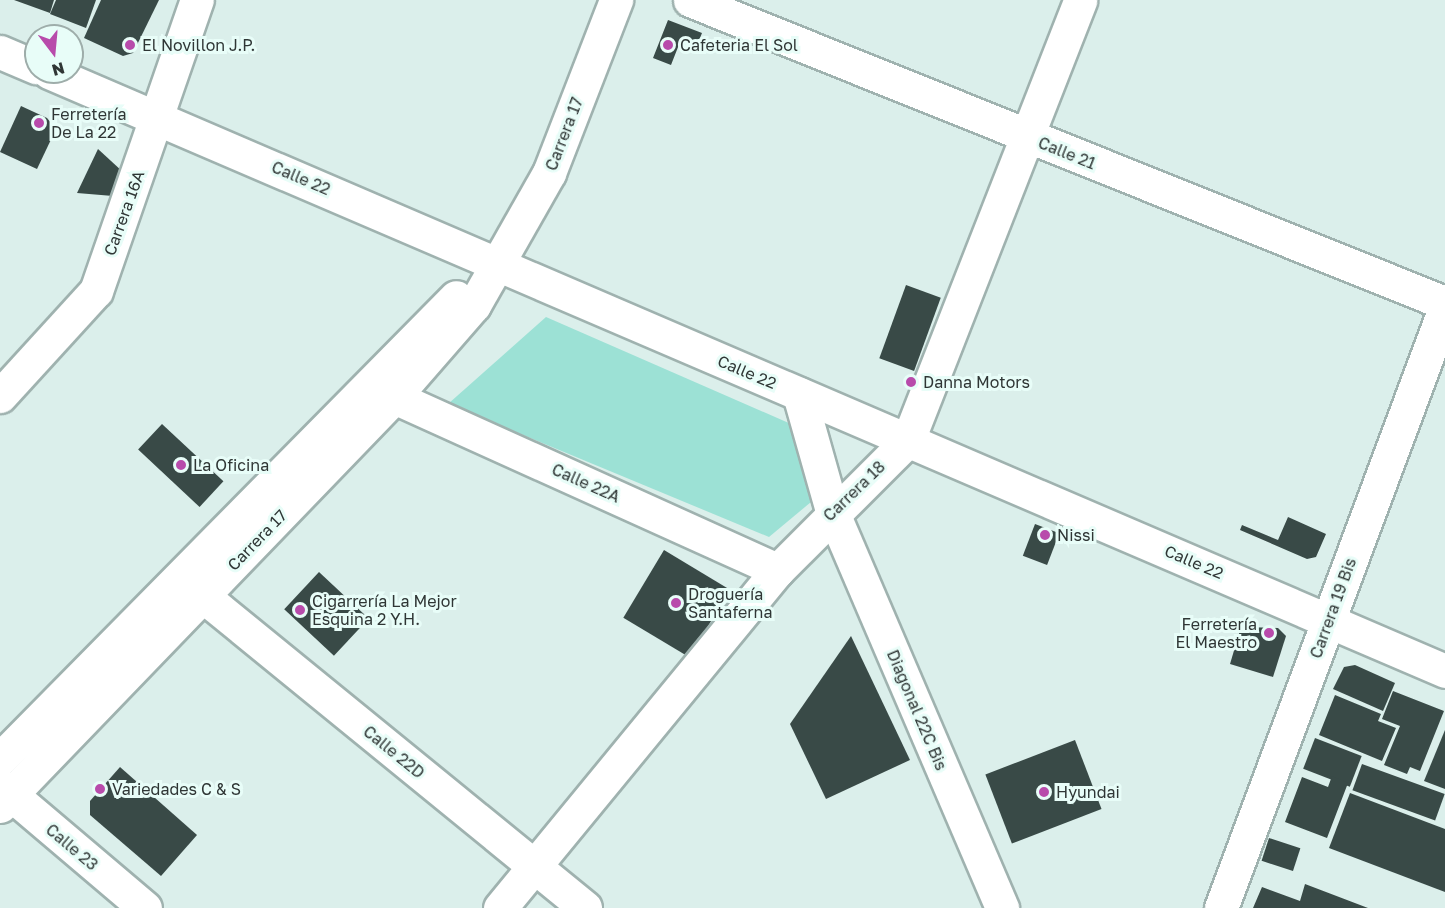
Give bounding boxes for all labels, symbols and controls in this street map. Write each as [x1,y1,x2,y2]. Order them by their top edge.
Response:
north arrow [24,24,84,84]
place label: El Novillon J.P. [142,35,255,55]
place label: Cafeteria El Sol [680,35,798,55]
marker: El Novillon J.P. [123,38,137,52]
marker: Cafeteria El Sol [661,38,675,52]
text: N [50,58,67,81]
street label: Carrera 17 [541,95,587,173]
place label: Ferretería De La 22 [51,104,126,142]
marker: Ferretería De La 22 [32,116,46,130]
street label: Calle 21 [1035,133,1099,173]
street label: Calle 22 [269,157,333,199]
street label: Carrera 16A [100,168,148,258]
street label: Calle 22 [715,351,779,393]
place label: Danna Motors [923,372,1030,392]
marker: Danna Motors [904,375,918,389]
place label: La Oficina [193,455,269,475]
street label: Carrera 18 [819,457,889,525]
marker: La Oficina [174,458,188,472]
street label: Calle 22A [549,459,623,507]
street label: Carrera 17 [223,506,291,574]
place label: Nissi [1057,525,1095,545]
marker: Nissi [1038,528,1052,542]
street label: Calle 22 [1162,541,1226,583]
street label: Carrera 19 Bis [1306,555,1360,661]
place label: Droguería Santaferna [688,584,772,622]
place label: Cigarrería La Mejor Esquina 2 Y.H. [312,591,457,629]
marker: Droguería Santaferna [669,596,683,610]
marker: Cigarrería La Mejor Esquina 2 Y.H. [293,603,307,617]
place label: Ferretería El Maestro [1175,614,1257,652]
marker: Ferretería El Maestro [1262,626,1276,640]
street label: Diagonal 22C Bis [883,647,951,773]
street label: Calle 22D [360,722,428,782]
place label: Variedades C & S [112,779,241,799]
marker: Variedades C & S [93,782,107,796]
place label: Hyundai [1056,782,1120,802]
marker: Hyundai [1037,785,1051,799]
street label: Calle 23 [42,820,102,874]

